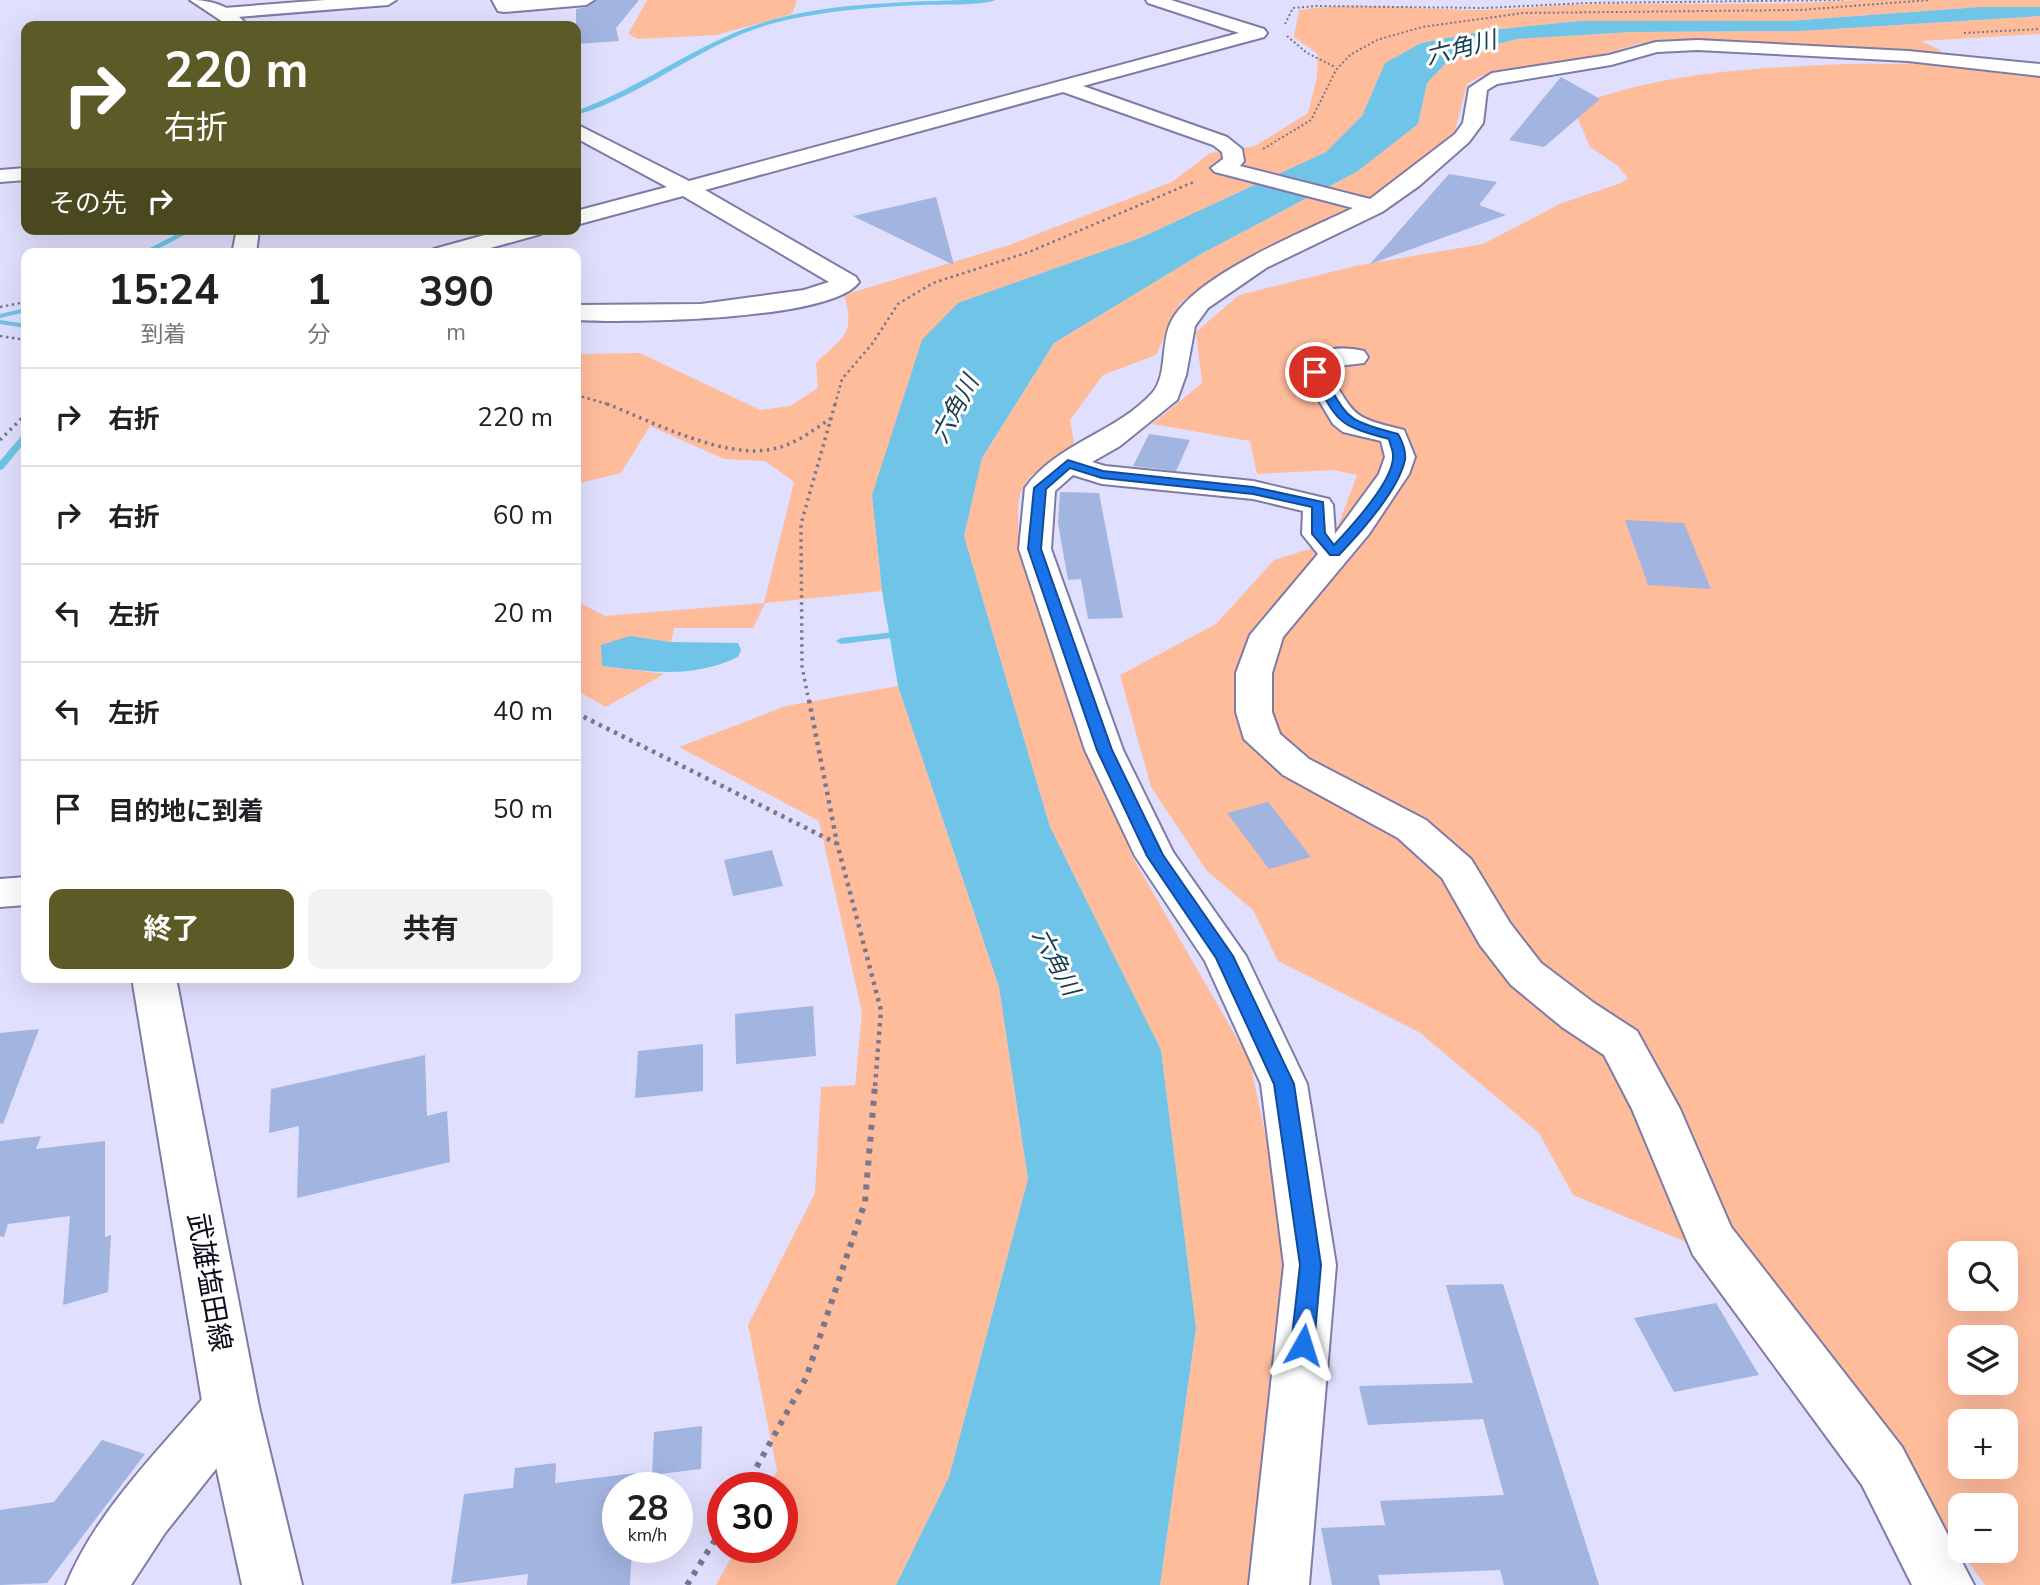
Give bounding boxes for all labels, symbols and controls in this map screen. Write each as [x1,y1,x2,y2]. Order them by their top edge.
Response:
water label: 六角川 [1422,23,1503,72]
text: 220 m [164,37,308,104]
icon: right [49,49,140,140]
text: 右折 [164,106,228,149]
icon: right [141,182,179,220]
text: その先 [49,186,127,221]
text: 15:24 [108,262,219,319]
text: 1 [306,262,331,319]
text: 390 [418,264,494,321]
text: m [446,317,466,348]
text: 到着 [141,319,187,350]
text: 分 [307,319,330,350]
pin [1285,342,1345,402]
icon: arrive [1296,353,1334,391]
water label: 六角川 [924,367,987,448]
icon: right [49,398,87,436]
text: 220 m [477,400,553,435]
text: 右折 [108,402,160,437]
icon: right [49,496,87,534]
text: 60 m [493,498,553,533]
text: 右折 [108,500,160,535]
icon: left [49,594,87,632]
text: 20 m [493,596,553,631]
text: 左折 [108,598,160,633]
icon: left [49,692,87,730]
text: 40 m [493,694,553,729]
text: 左折 [108,696,160,731]
icon: arrive [49,790,87,828]
text: 50 m [493,792,553,827]
text: 目的地に到着 [108,794,264,829]
button: 終了 [49,889,294,969]
button: 共有 [308,889,553,969]
water label: 六角川 [1025,923,1088,1004]
street label: 武雄塩田線 [178,1210,240,1354]
map controls [1948,1241,2018,1563]
button: search [1948,1241,2018,1311]
position arrow [1266,1308,1340,1382]
button: layers [1948,1325,2018,1395]
button: + [1948,1409,2018,1479]
speed limit sign: 30 [707,1472,798,1563]
text: 28 [626,1485,669,1532]
button: − [1948,1493,2018,1563]
text: km/h [628,1523,667,1547]

